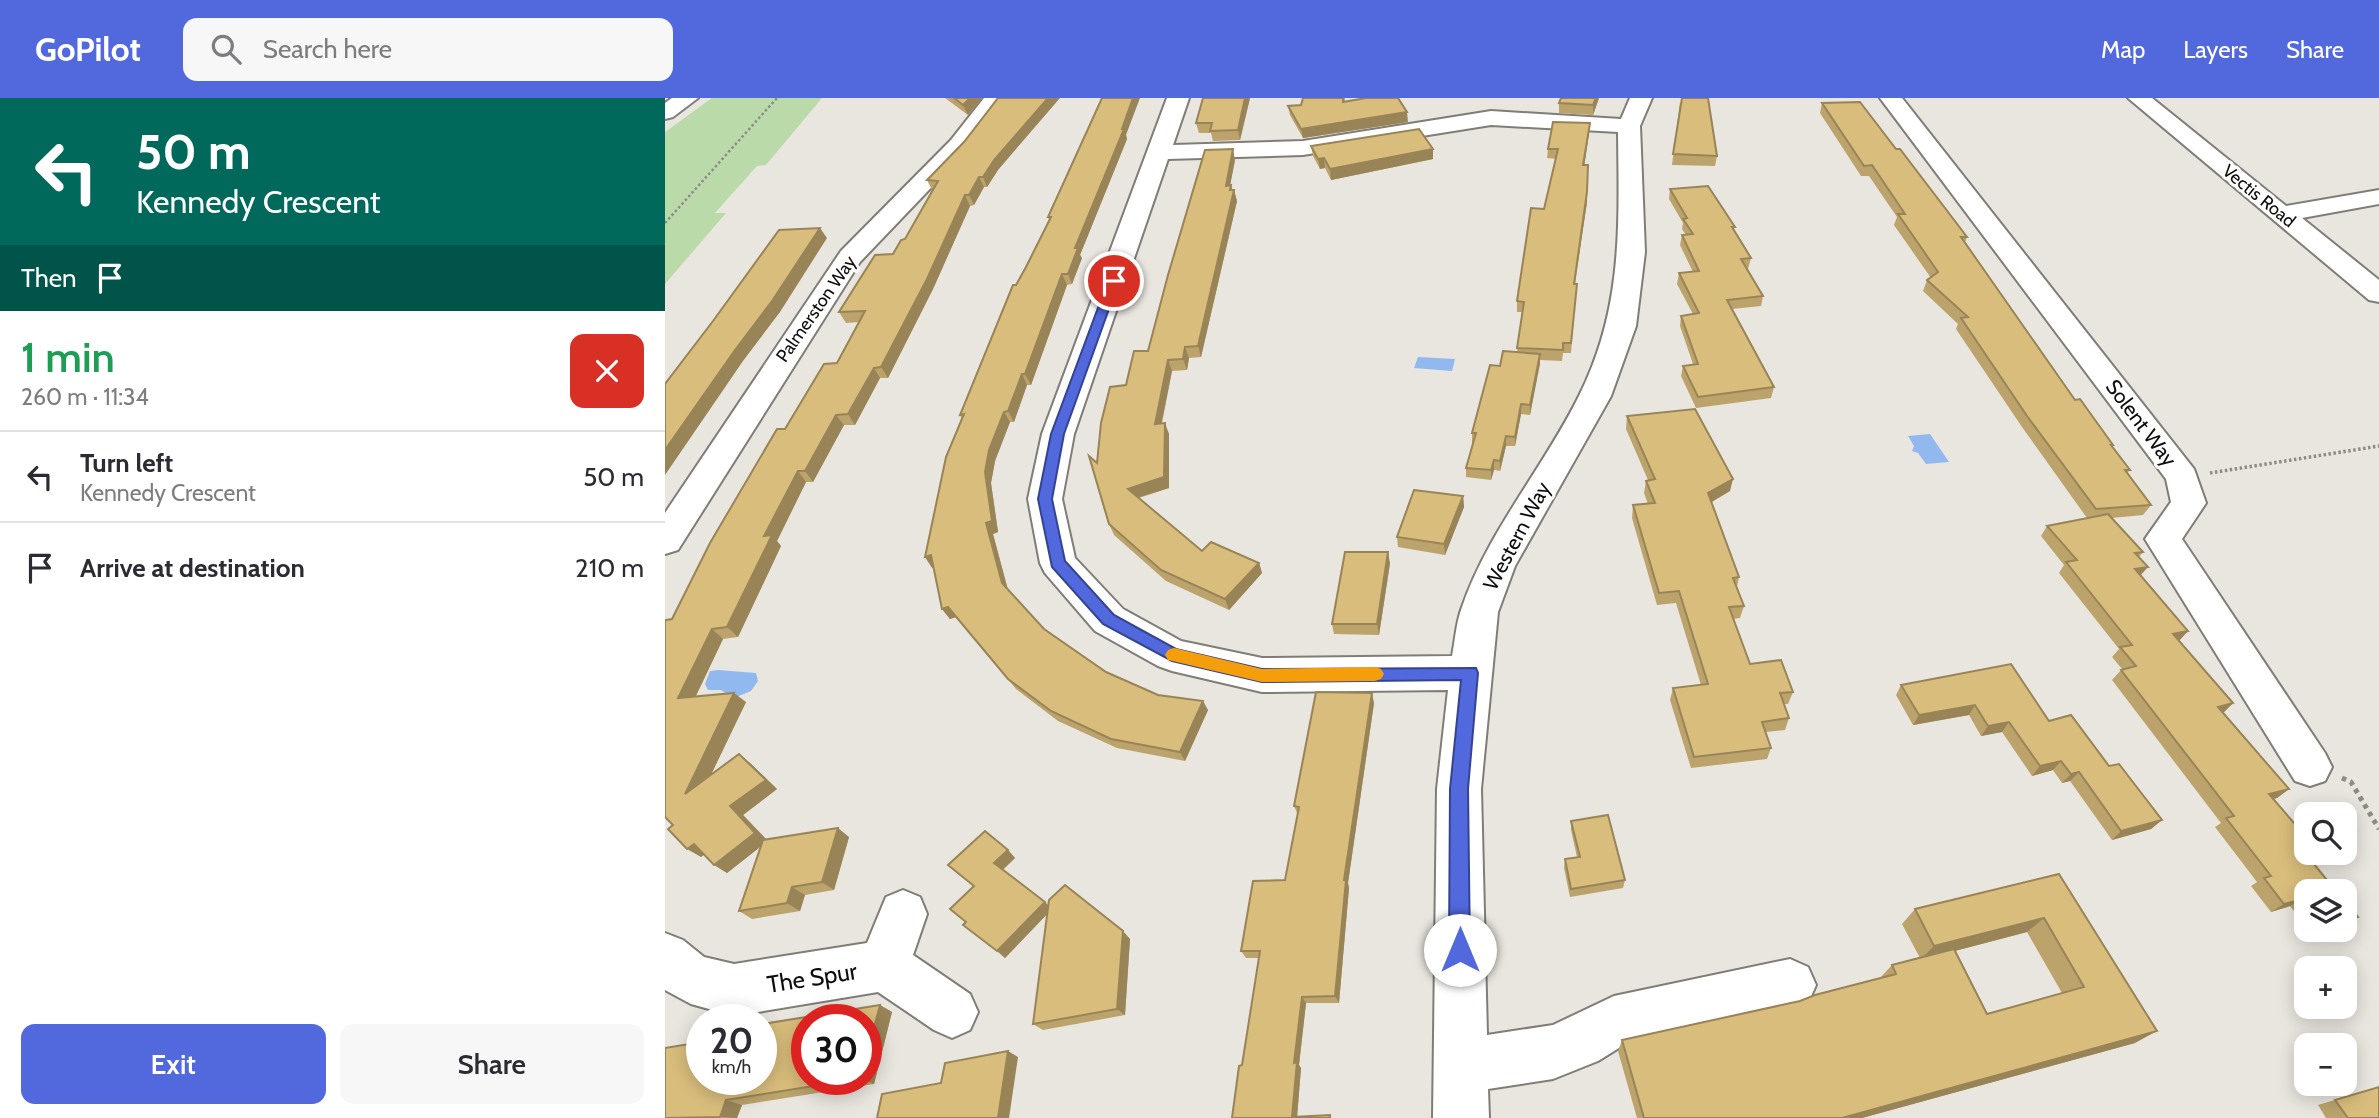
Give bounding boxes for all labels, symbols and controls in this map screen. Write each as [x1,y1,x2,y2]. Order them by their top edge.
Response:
search box [183,18,673,81]
text: GoPilot [35,29,141,69]
icon: search [207,30,245,68]
text: Search here [263,33,392,65]
text: Map [2101,35,2145,64]
text: Layers [2183,35,2248,64]
text: Share [2286,35,2344,64]
text: 50 m [136,122,251,181]
icon: left [21,126,112,217]
street label: Vectis Road [2218,160,2300,232]
text: Kennedy Crescent [136,182,381,221]
pin [1084,251,1144,311]
street label: Palmerston Way [771,252,861,366]
icon: arrive [91,259,129,297]
text: Then [21,262,77,294]
icon: arrive [1095,262,1133,300]
text: 1 min [21,331,115,383]
button: close [570,334,644,408]
street label: Solent Way [2101,374,2182,471]
text: 260 m · 11:34 [21,383,149,411]
text: Turn left [80,447,173,479]
icon: left [21,458,59,496]
text: 50 m [583,461,644,493]
street label: Western Way [1478,477,1556,594]
text: Kennedy Crescent [80,479,256,507]
icon: arrive [21,549,59,587]
text: Arrive at destination [80,552,305,584]
text: 210 m [575,552,644,584]
map controls [2294,802,2357,1096]
button: search [2294,802,2357,865]
button: layers [2294,879,2357,942]
position arrow [1423,913,1497,987]
street label: The Spur [765,956,859,999]
button: + [2294,956,2357,1019]
speed limit sign: 30 [791,1004,882,1095]
text: 20 [710,1019,753,1062]
button: Exit [21,1024,326,1104]
button: Share [340,1024,644,1104]
button: − [2294,1033,2357,1096]
text: km/h [712,1056,751,1078]

